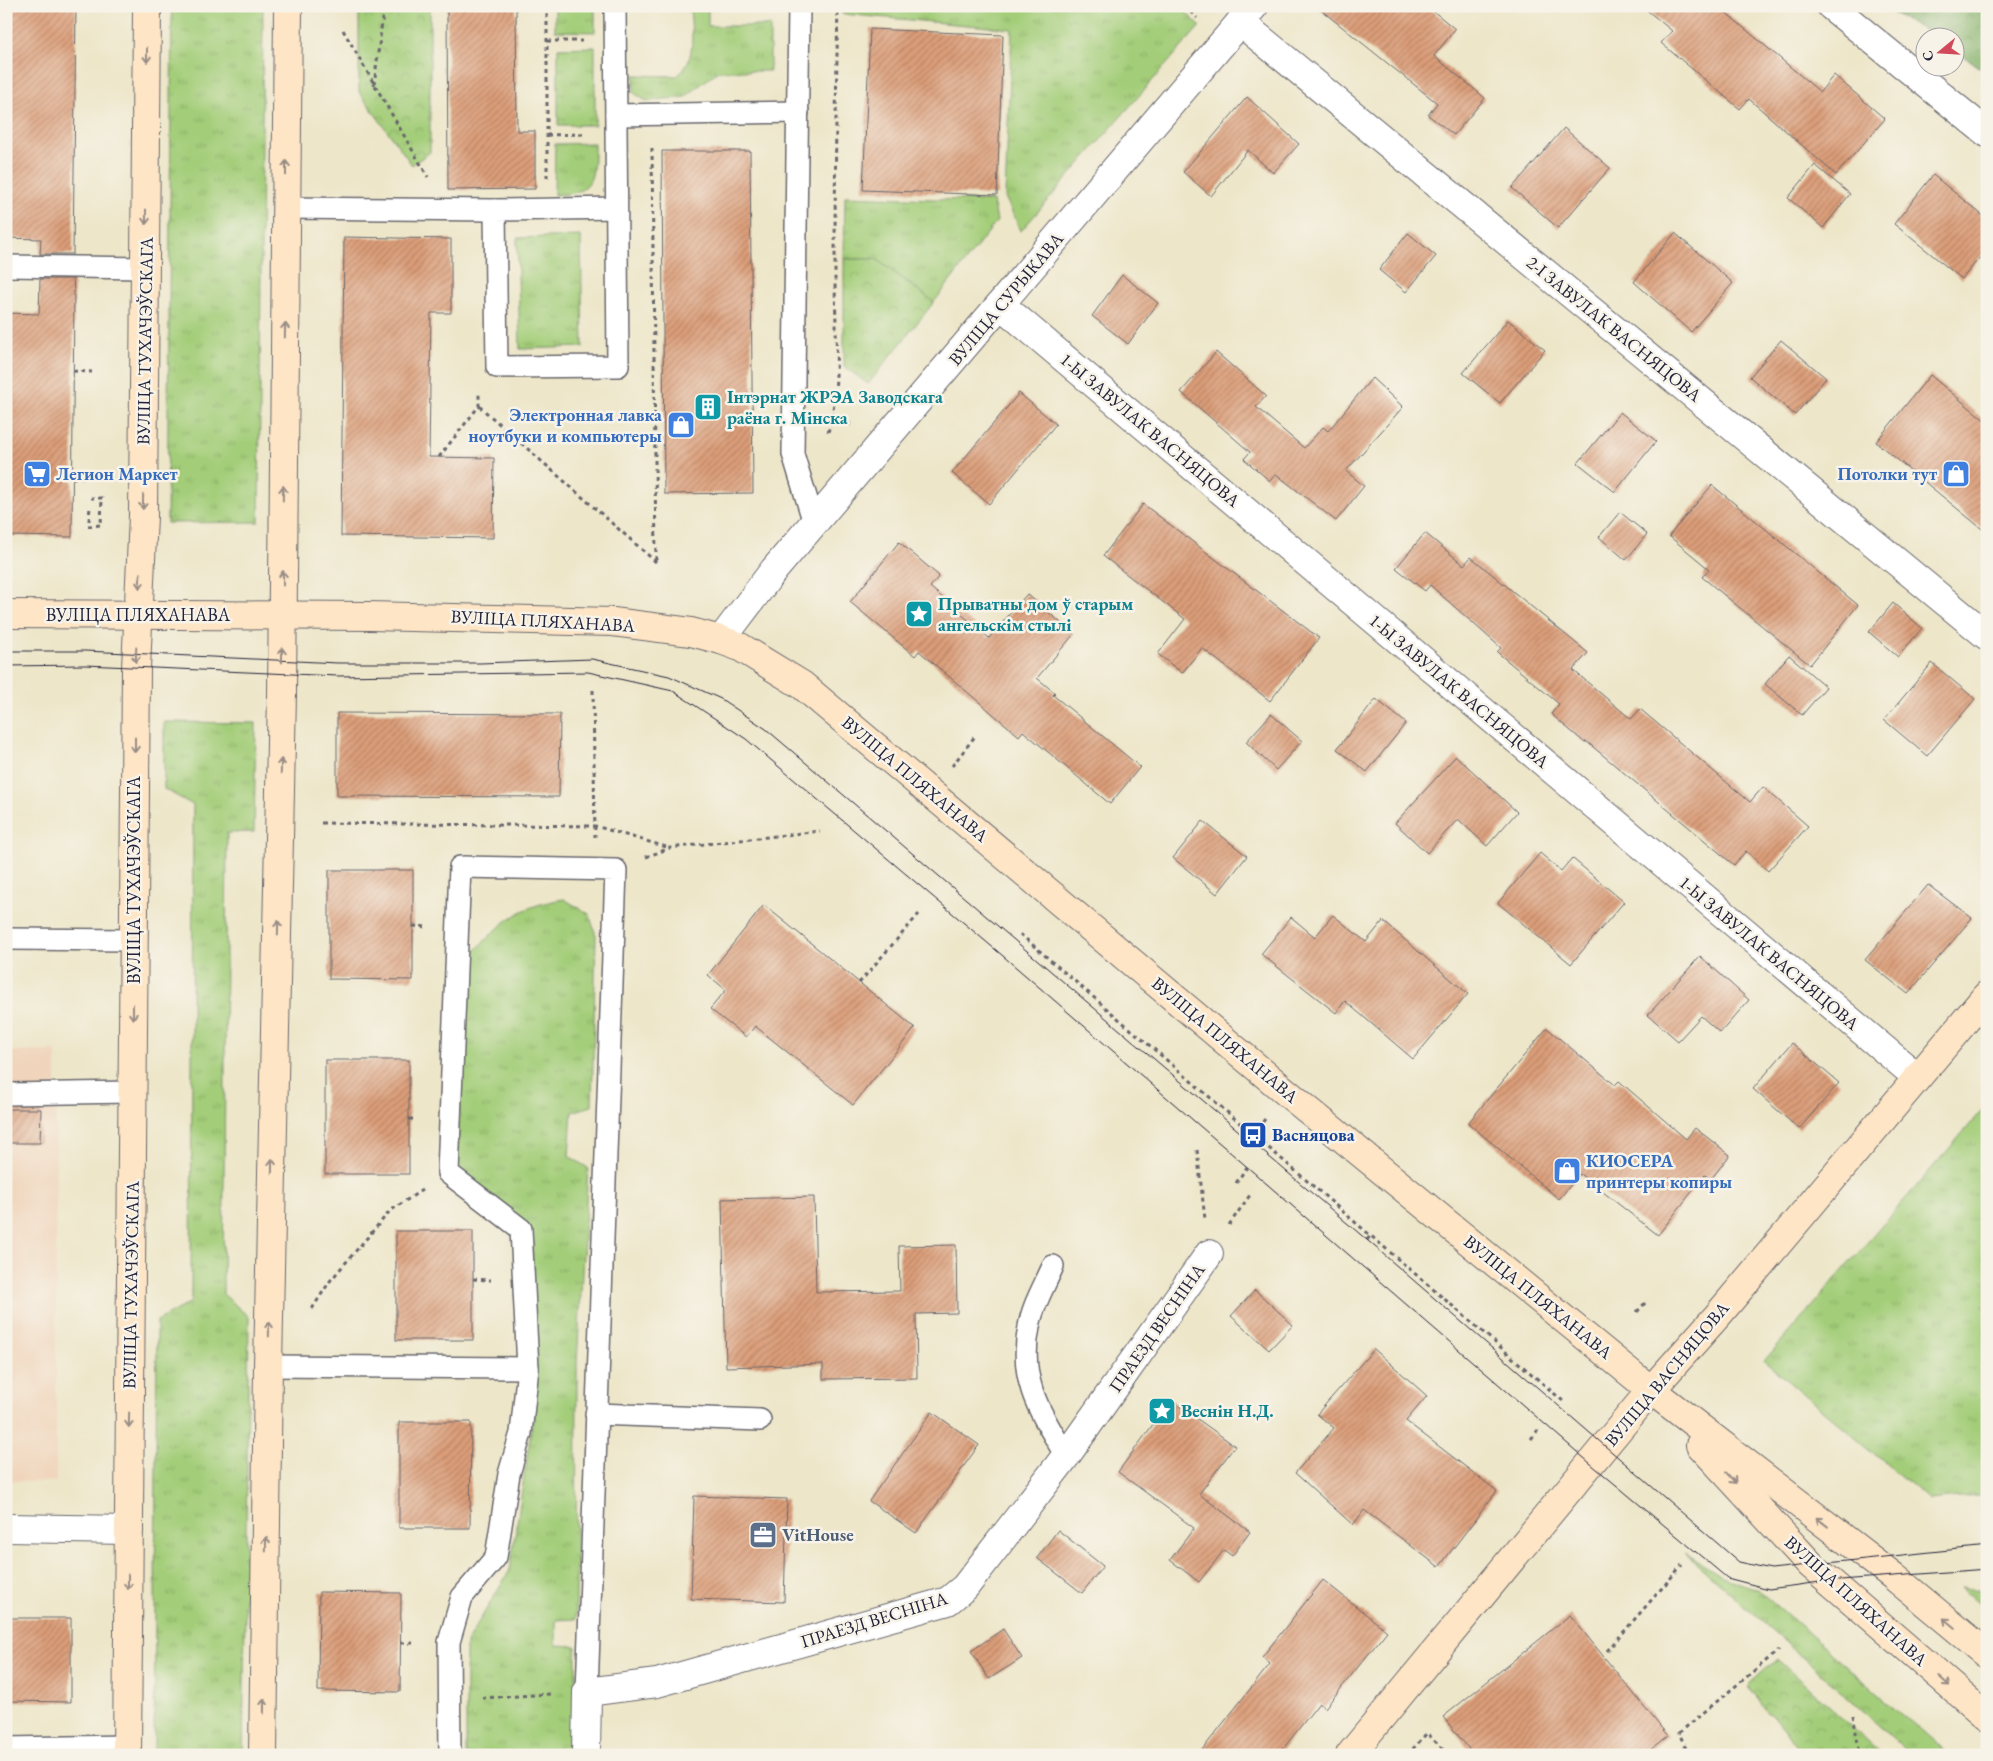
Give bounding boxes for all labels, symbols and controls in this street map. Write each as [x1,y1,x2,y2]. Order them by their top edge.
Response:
north arrow [1916,28,1966,78]
one-way arrow [142,46,152,63]
text: С [1918,48,1938,64]
one-way arrow [281,160,291,176]
one-way arrow [141,209,151,225]
street label: ВУЛІЦА СУРЫКАВА [943,227,1068,370]
street label: ВУЛІЦА ТУХАЧЭЎСКАГА [131,236,158,445]
street label: 2-І ЗАВУЛАК ВАСНЯЦОВА [1522,251,1707,407]
one-way arrow [280,323,290,339]
street label: 1-Ы ЗАВУЛАК ВАСНЯЦОВА [1055,347,1246,512]
place label: Інтэрнат ЖРЭА Заводскага раёна г. Мінска [727,385,943,429]
building icon: Інтэрнат ЖРЭА Заводскага раёна г. Мінска [693,392,723,422]
place label: Электронная лавка ноутбуки и компьютеры [468,403,662,447]
shop icon: Электронная лавка ноутбуки и компьютеры [666,410,696,440]
supermarket icon: Легион Маркет [22,459,52,489]
shop icon: Потолки тут [1941,459,1971,489]
place label: Легион Маркет [56,462,178,485]
place label: Потолки тут [1837,462,1937,485]
one-way arrow [279,485,288,501]
one-way arrow [138,494,148,510]
one-way arrow [278,571,288,587]
one-way arrow [136,572,145,588]
place label: Прыватны дом ў старым ангельскім стылі [938,592,1133,636]
place icon: Прыватны дом ў старым ангельскім стылі [904,599,934,629]
street label: ВУЛІЦА ПЛЯХАНАВА [46,603,231,626]
street label: ВУЛІЦА ПЛЯХАНАВА [450,604,636,637]
street label: 1-Ы ЗАВУЛАК ВАСНЯЦОВА [1364,608,1555,773]
one-way arrow [131,647,141,663]
one-way arrow [277,647,287,663]
street label: ВУЛІЦА ПЛЯХАНАВА [837,711,994,847]
one-way arrow [130,736,140,753]
one-way arrow [276,758,286,774]
street label: ВУЛІЦА ТУХАЧЭЎСКАГА [122,775,145,984]
street label: 1-Ы ЗАВУЛАК ВАСНЯЦОВА [1674,870,1865,1035]
one-way arrow [273,920,283,936]
street label: ВУЛІЦА ПЛЯХАНАВА [1147,972,1304,1108]
one-way arrow [128,1004,138,1020]
bus stop icon: Васняцова [1238,1120,1268,1150]
place label: Васняцова [1272,1123,1355,1146]
place label: КИОСЕРА принтеры копиры [1586,1149,1732,1193]
shop icon: КИОСЕРА принтеры копиры [1552,1156,1582,1186]
one-way arrow [267,1158,277,1174]
street label: ВУЛІЦА ТУХАЧЭЎСКАГА [117,1180,144,1389]
street label: ВУЛІЦА ПЛЯХАНАВА [1459,1230,1618,1364]
street label: ПРАЕЗД ВЕСНІНА [1104,1258,1210,1397]
street label: ВУЛІЦА ВАСНЯЦОВА [1599,1296,1734,1451]
one-way arrow [264,1321,273,1337]
place icon: Веснін Н.Д. [1147,1396,1177,1426]
place label: Веснін Н.Д. [1181,1399,1274,1422]
one-way arrow [125,1412,134,1428]
one-way arrow [1725,1472,1736,1485]
one-way arrow [1815,1517,1828,1528]
office icon: VitHouse [748,1520,778,1550]
place label: VitHouse [782,1523,854,1546]
street label: ВУЛІЦА ПЛЯХАНАВА [1780,1530,1933,1671]
one-way arrow [261,1536,271,1552]
one-way arrow [123,1574,133,1590]
street label: ПРАЕЗД ВЕСНІНА [798,1586,951,1653]
one-way arrow [1943,1617,1956,1628]
one-way arrow [1937,1675,1950,1686]
one-way arrow [259,1698,269,1714]

